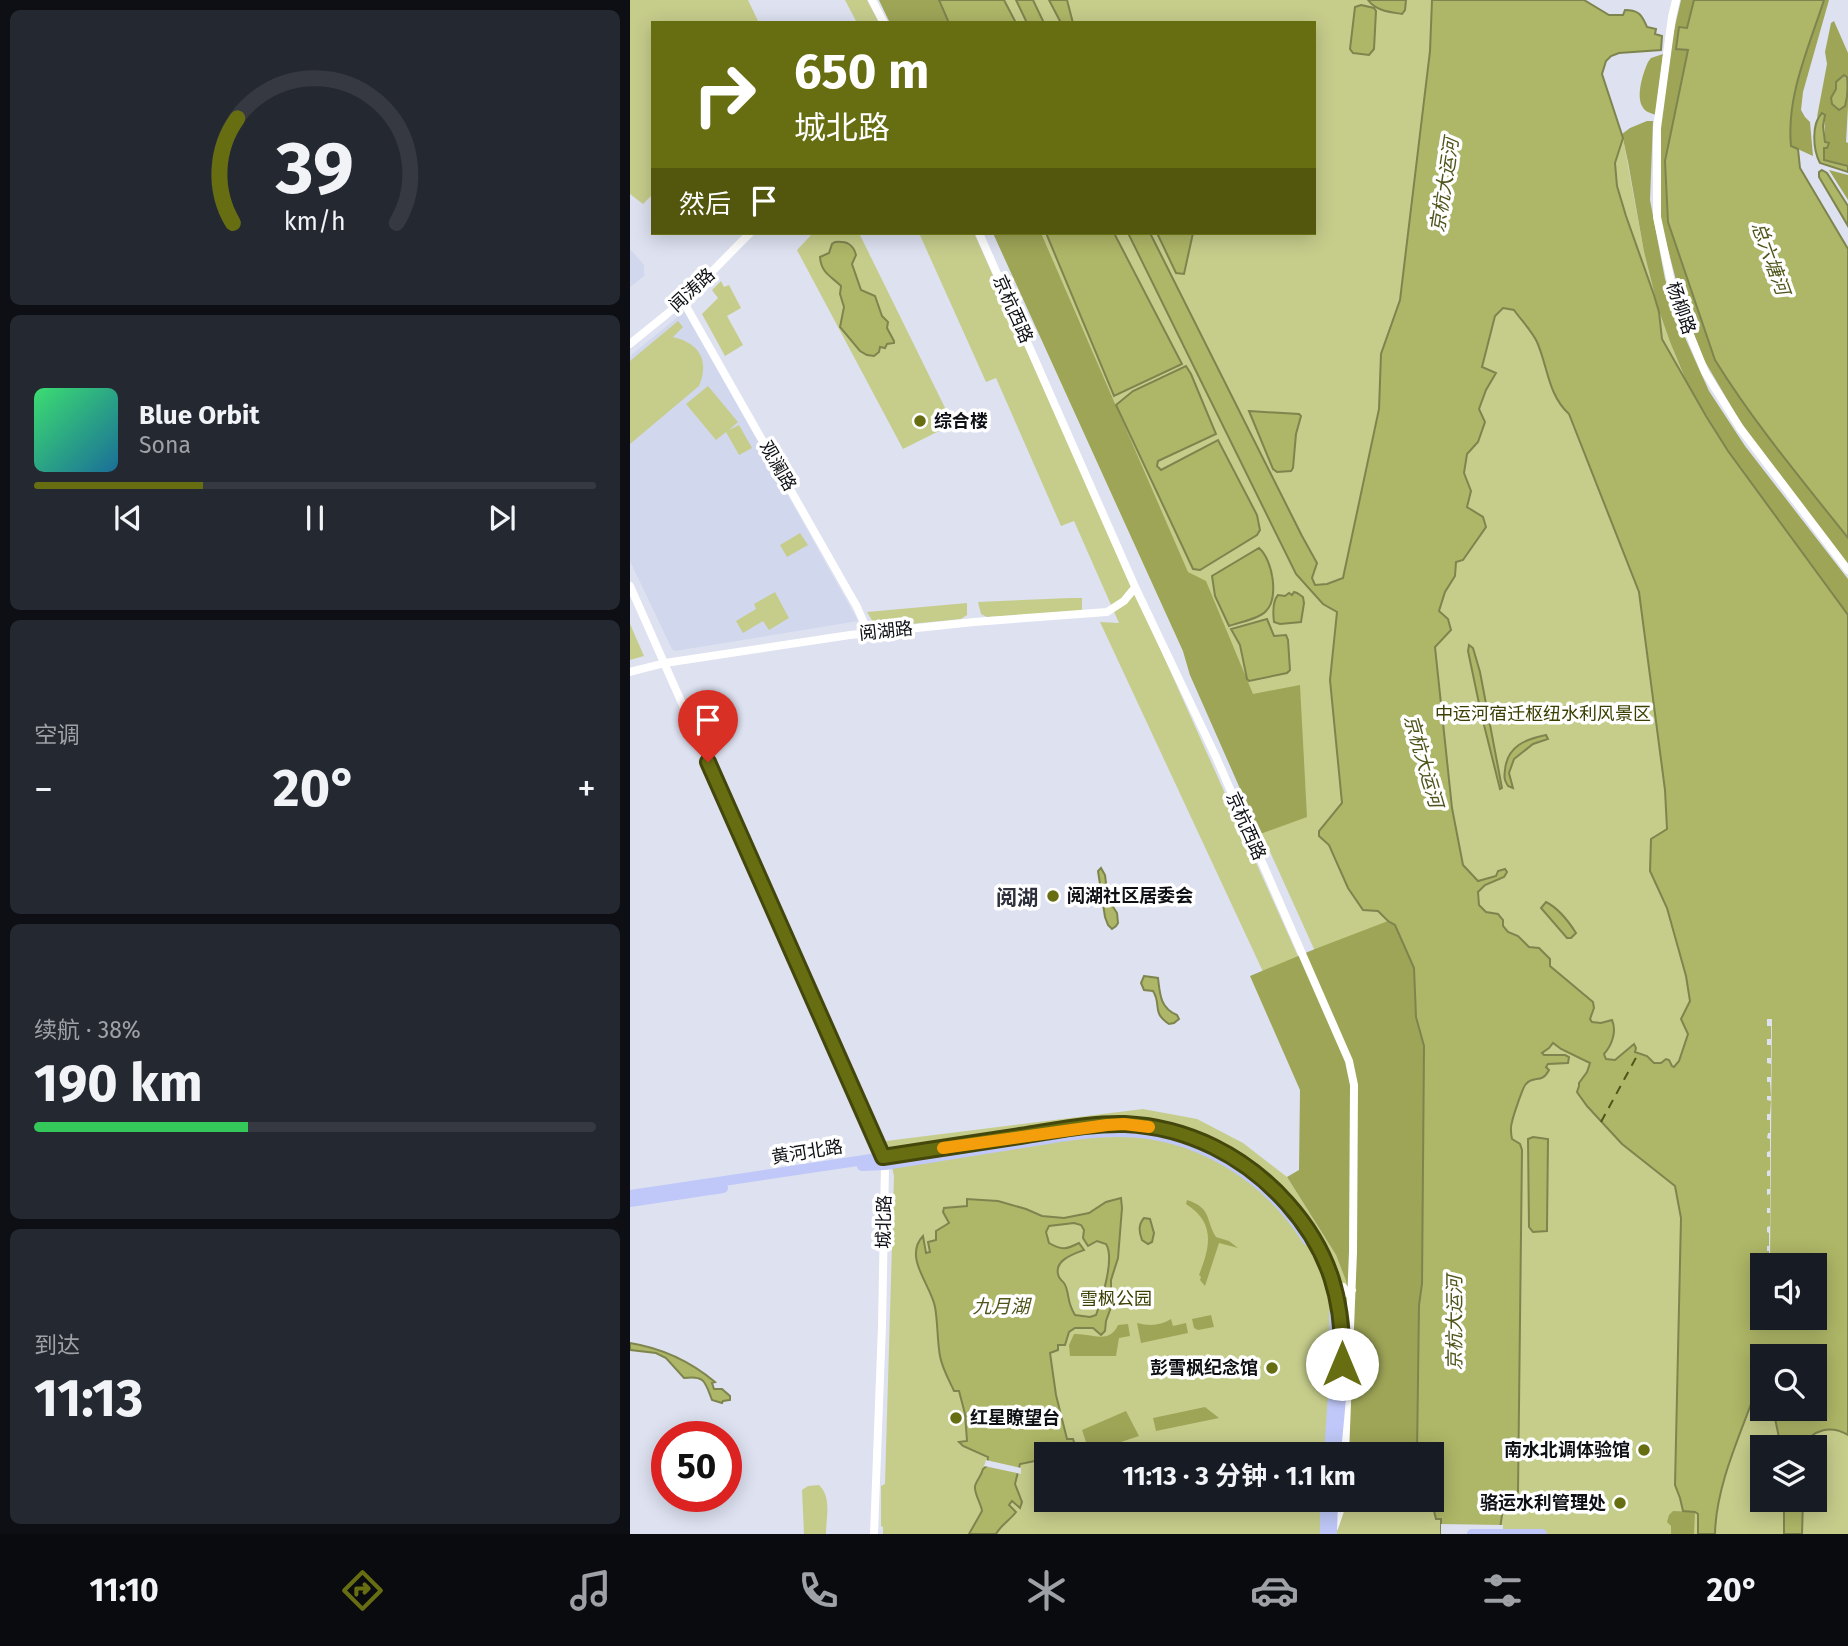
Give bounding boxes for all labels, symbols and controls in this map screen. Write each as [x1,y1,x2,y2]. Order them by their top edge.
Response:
text: 650 m [794,42,929,101]
icon: right [679,49,770,140]
text: 城北路 [794,109,890,147]
text: 39 [275,126,354,213]
water label: 京杭大运河 [1426,132,1464,234]
icon: arrive [745,182,783,220]
text: 然后 [679,189,731,220]
text: km/h [284,207,346,237]
water label: 总六塘河 [1747,219,1796,302]
street label: 闻涛路 [665,264,719,316]
street label: 京杭西路 [988,272,1038,346]
street label: 杨柳路 [1662,279,1700,337]
text: Blue Orbit [139,400,259,431]
place label: 综合楼 [934,410,988,432]
marker: 综合楼 [912,413,928,429]
text: Sona [139,431,191,459]
street label: 观澜路 [755,437,801,495]
icon: previous [109,499,147,537]
icon: pause [296,499,334,537]
icon: next [483,499,521,537]
street label: 阅湖路 [858,617,914,645]
pin [678,690,738,762]
icon: arrive [689,701,727,739]
park label: 中运河宿迁枢纽水利风景区 [1435,703,1651,725]
water label: 京杭大运河 [1399,712,1449,814]
text: 空调 [34,721,80,749]
text: 20° [273,757,357,820]
text: − [34,766,53,812]
text: + [577,766,596,812]
street label: 京杭西路 [1221,789,1271,863]
district label: 阅湖 [996,885,1038,911]
place label: 阅湖社区居委会 [1067,885,1193,907]
marker: 阅湖社区居委会 [1045,888,1061,904]
text: 续航 · 38% [34,1016,141,1044]
text: 190 km [34,1052,203,1115]
street label: 黄河北路 [770,1136,844,1168]
street label: 城北路 [873,1195,895,1249]
map controls [1750,1253,1827,1512]
button: sound [1750,1253,1827,1330]
water label: 京杭大运河 [1443,1272,1466,1371]
park label: 雪枫公园 [1080,1288,1152,1310]
water label: 九月湖 [972,1295,1032,1318]
position arrow [1305,1327,1379,1401]
text: 到达 [34,1331,80,1359]
button: search [1750,1344,1827,1421]
place label: 彭雪枫纪念馆 [1150,1357,1258,1379]
marker: 彭雪枫纪念馆 [1264,1360,1280,1376]
text: 11:13 [34,1367,143,1430]
place label: 红星瞭望台 [970,1407,1060,1429]
marker: 红星瞭望台 [948,1410,964,1426]
speed limit sign: 50 [651,1421,742,1512]
button: layers [1750,1435,1827,1512]
place label: 南水北调体验馆 [1504,1439,1630,1461]
marker: 南水北调体验馆 [1636,1442,1652,1458]
text: 11:13 · 3 分钟 · 1.1 km [1122,1461,1356,1492]
place label: 骆运水利管理处 [1480,1492,1606,1514]
marker: 骆运水利管理处 [1612,1495,1628,1511]
icon: directions [338,1566,387,1615]
icon: music [566,1566,615,1615]
icon: phone [794,1566,843,1615]
icon: climate [1022,1566,1071,1615]
icon: car [1250,1566,1299,1615]
icon: filters [1478,1566,1527,1615]
text: 11:10 [90,1571,159,1609]
text: 20° [1706,1571,1758,1609]

